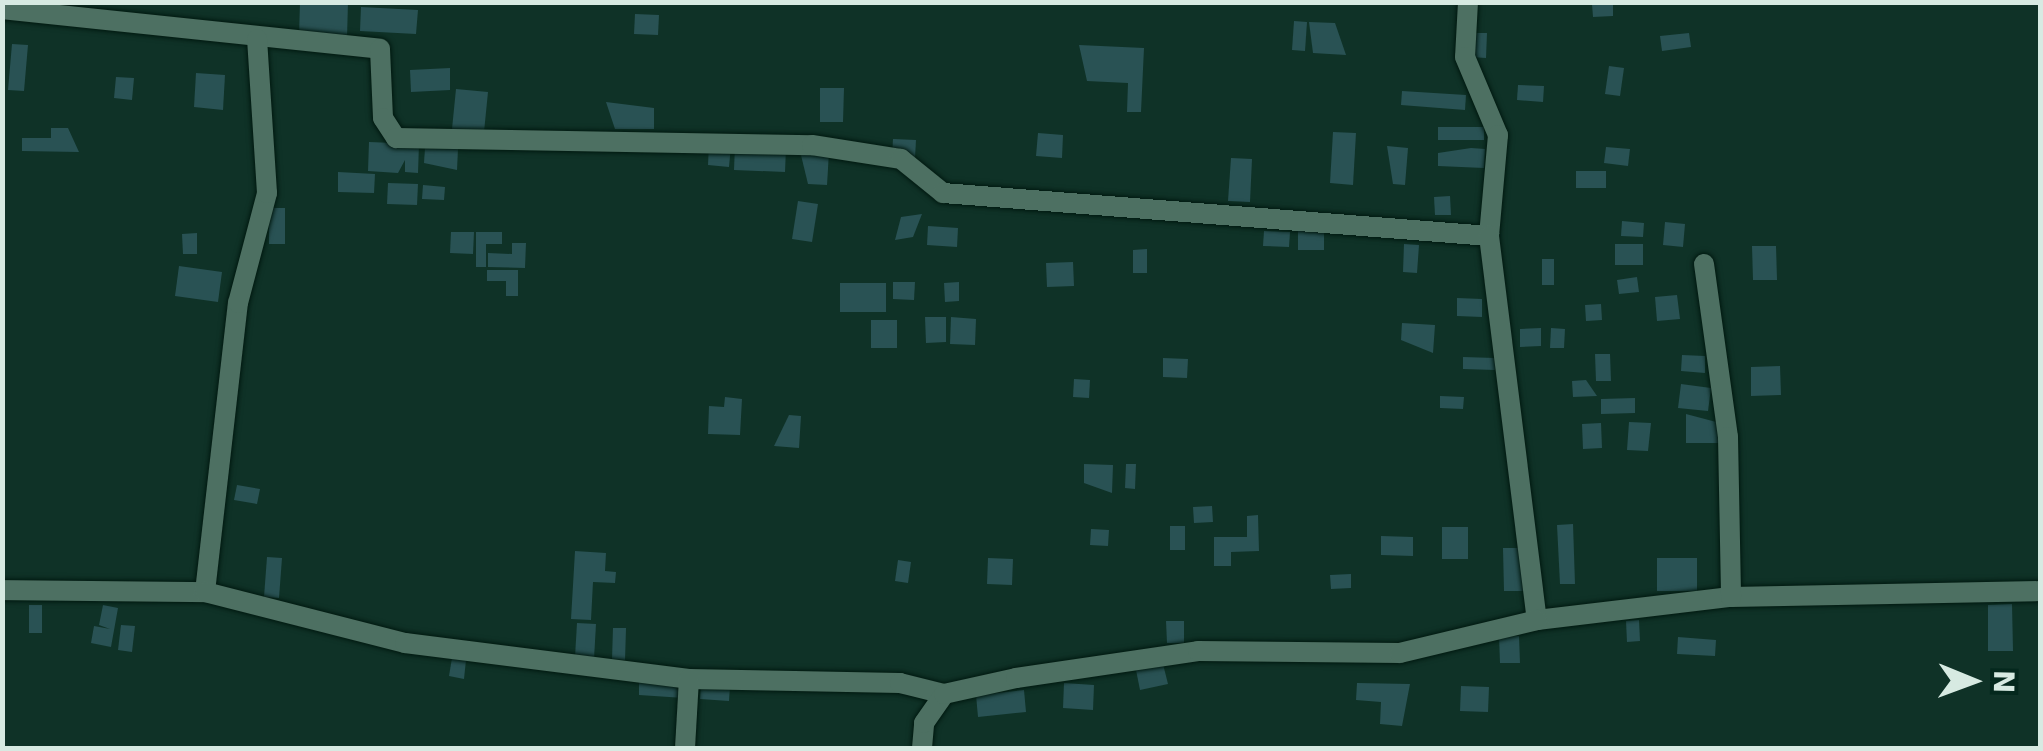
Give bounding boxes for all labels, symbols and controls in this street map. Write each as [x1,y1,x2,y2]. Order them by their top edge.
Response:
north arrow [1923,631,2023,731]
text: N [1987,670,2020,694]

